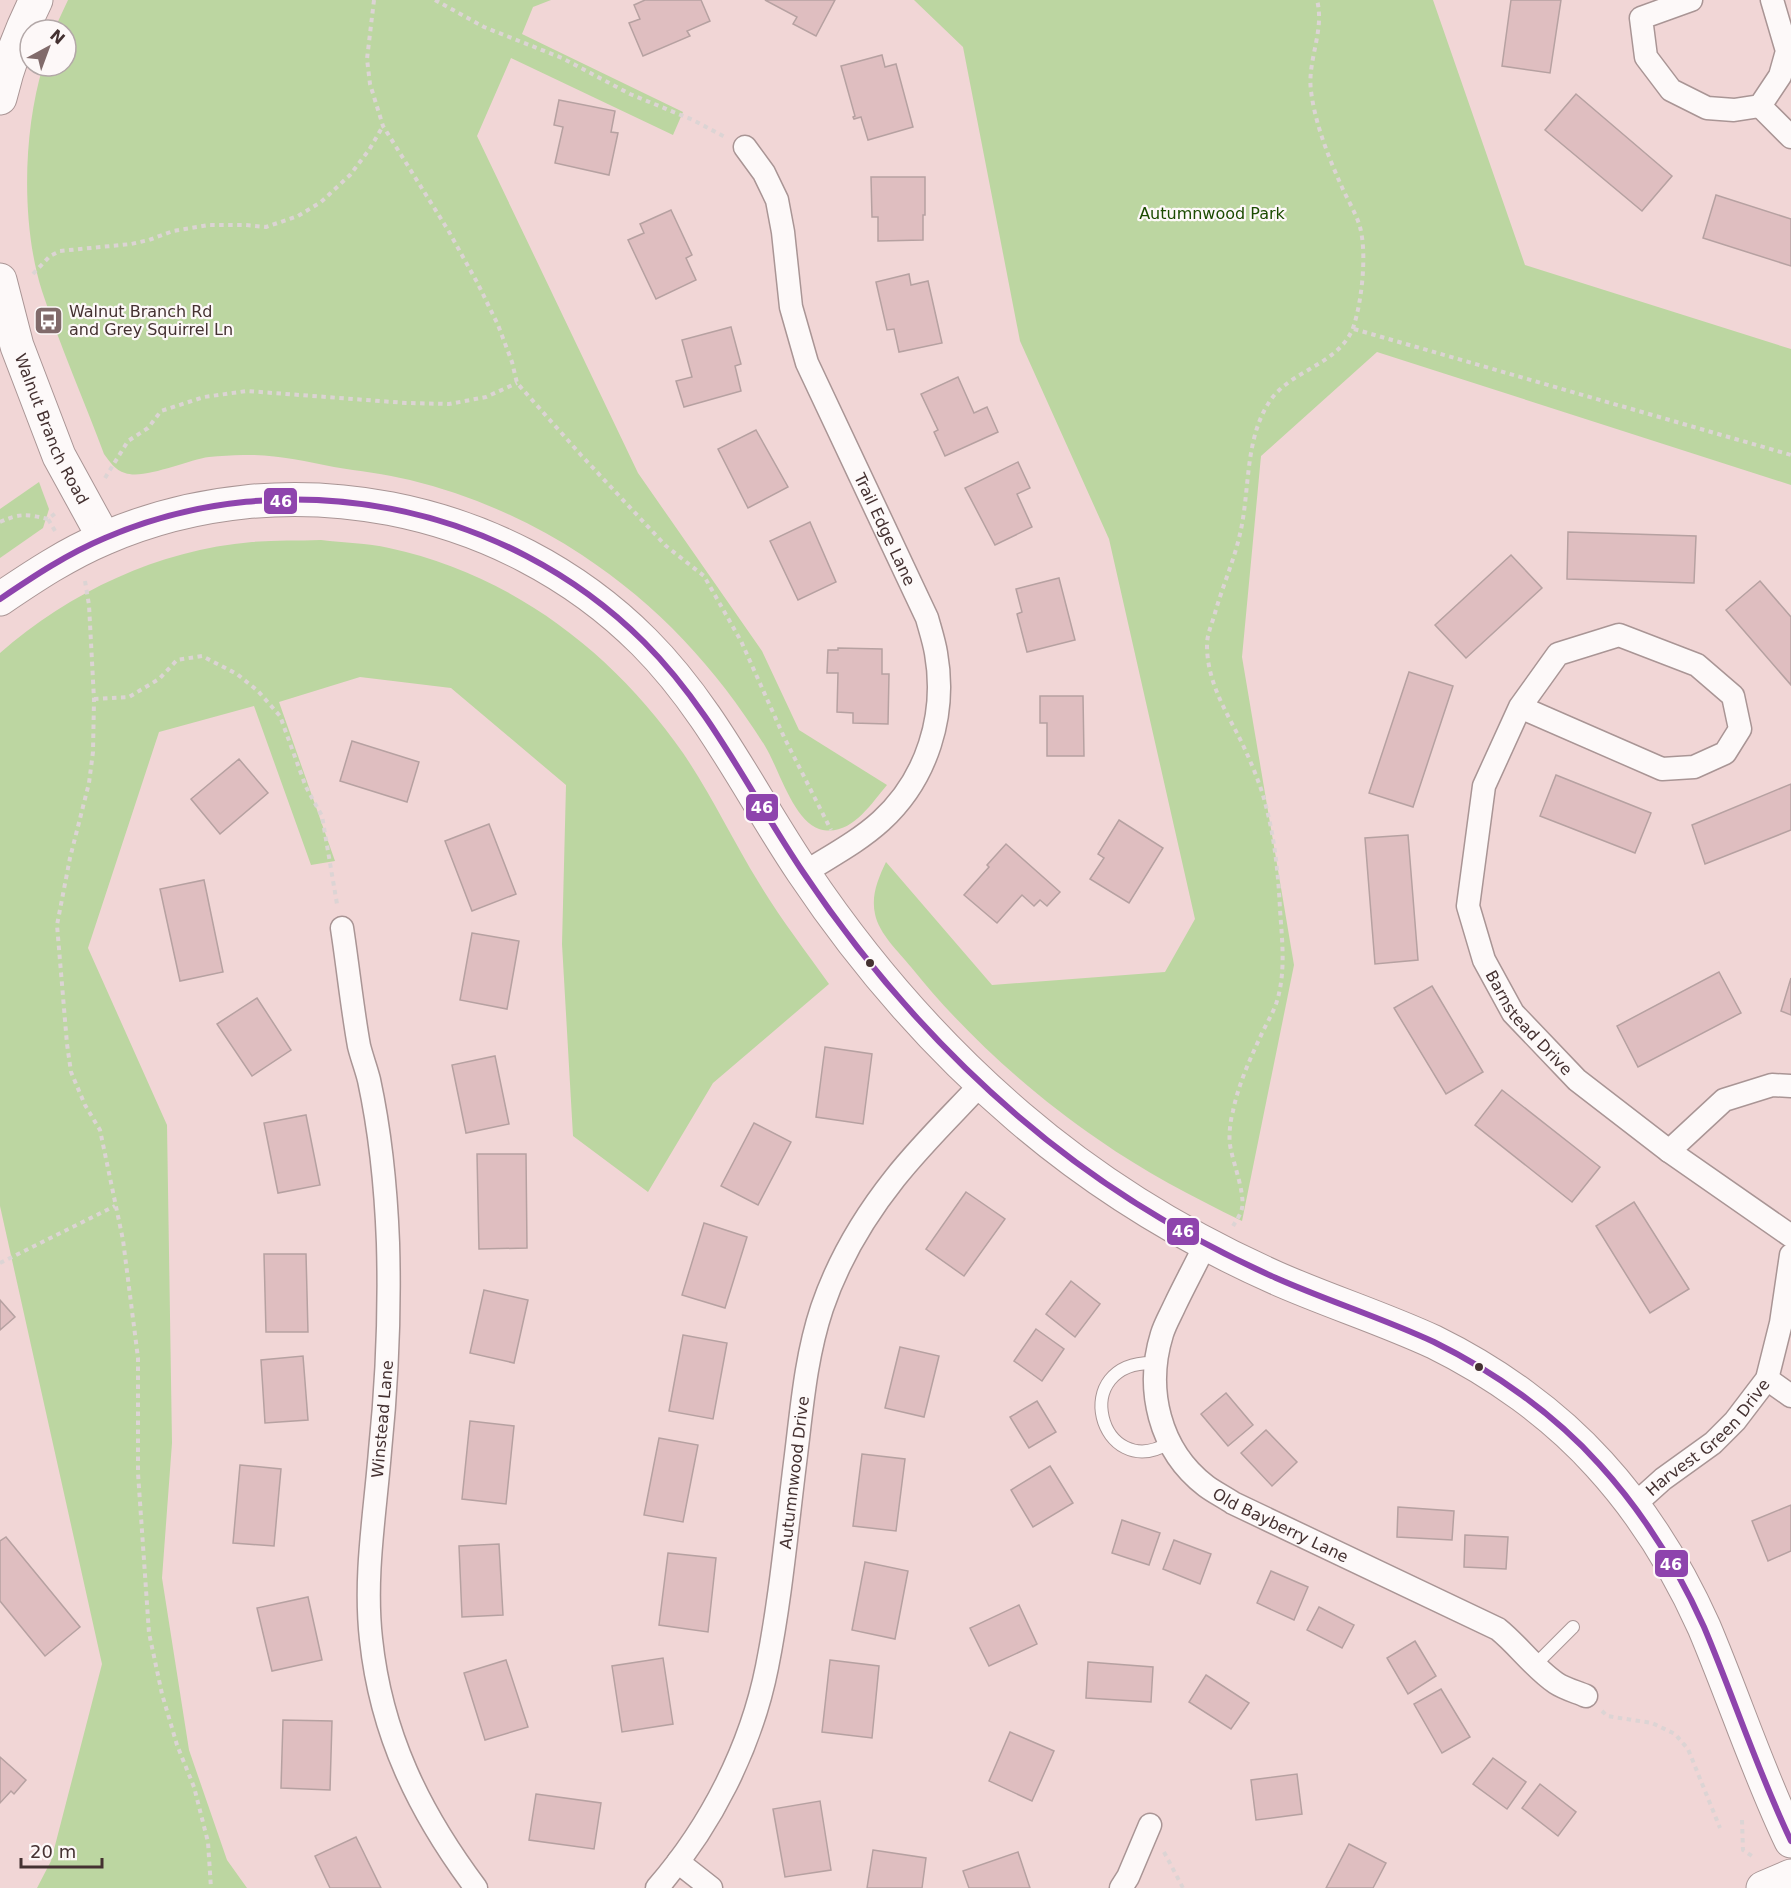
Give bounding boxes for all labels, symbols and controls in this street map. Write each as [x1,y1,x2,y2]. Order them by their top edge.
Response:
north arrow [18,18,78,78]
text: N [46,25,69,49]
park label: Autumnwood Park [1139,204,1286,223]
place label: Walnut Branch Rd and Grey Squirrel Ln [69,302,233,339]
bus stop icon: Walnut Branch Rd and Grey Squirrel Ln [32,304,64,336]
street label: Walnut Branch Road [11,351,93,508]
street label: Trail Edge Lane [850,469,919,589]
line badge: 46 [263,487,298,515]
text: 46 [270,492,292,511]
line badge: 46 [745,793,779,822]
text: 46 [751,798,773,817]
unlabelled marker [864,957,876,969]
street label: Barnstead Drive [1481,967,1576,1079]
line badge: 46 [1166,1217,1200,1246]
text: 46 [1172,1222,1194,1241]
street label: Winstead Lane [368,1359,397,1479]
unlabelled marker [1473,1361,1485,1373]
street label: Harvest Green Drive [1642,1375,1774,1500]
street label: Autumnwood Drive [776,1395,813,1550]
street label: Old Bayberry Lane [1209,1484,1351,1566]
line badge: 46 [1654,1549,1689,1578]
text: 46 [1660,1555,1682,1574]
scale bar [21,1831,102,1869]
text: 20 m [30,1841,76,1862]

